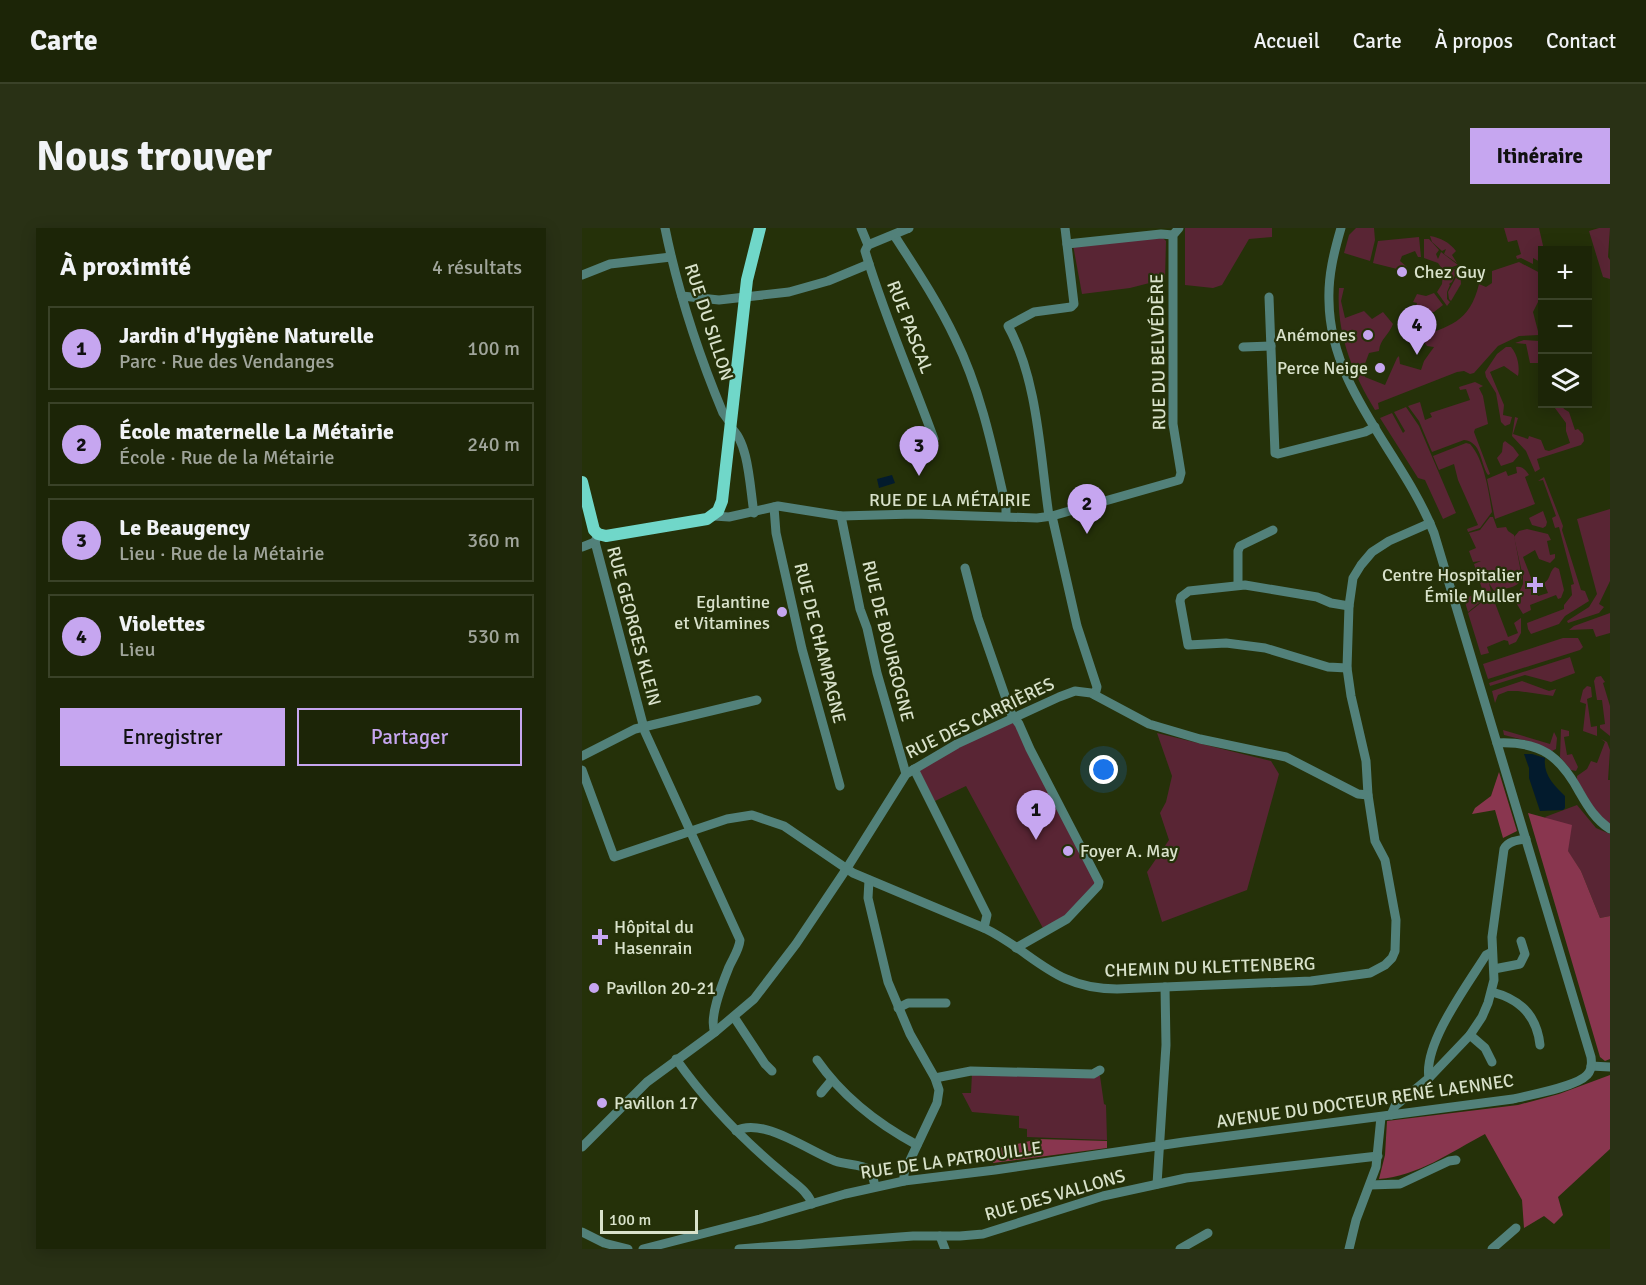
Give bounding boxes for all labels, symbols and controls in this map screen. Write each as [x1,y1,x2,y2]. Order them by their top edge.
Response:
text: Carte [30,24,98,58]
text: Accueil [1254,28,1320,54]
text: Carte [1353,28,1402,54]
text: À propos [1435,28,1513,54]
text: Contact [1546,28,1616,54]
button: Itinéraire [1470,128,1610,184]
text: Nous trouver [36,131,272,182]
map controls [1538,246,1592,408]
button: + [1538,246,1592,300]
text: À proximité [60,251,191,283]
text: 4 résultats [432,255,522,280]
street label: RUE DU SILLON [680,261,738,383]
place label: Chez Guy [1414,261,1486,283]
marker: Chez Guy [1395,265,1409,279]
street label: RUE DU BELVÉDÈRE [1146,274,1170,430]
street label: RUE PASCAL [882,277,938,377]
button: − [1538,300,1592,354]
pin: 4 [1398,306,1436,355]
text: Jardin d'Hygiène Naturelle [119,322,374,349]
place label: Anémones [1276,324,1356,346]
marker: Anémones [1361,328,1375,342]
text: 1 [76,336,87,361]
text: 100 m [467,336,520,361]
text: Parc · Rue des Vendanges [119,349,334,374]
button: layers [1538,354,1592,408]
place label: Perce Neige [1277,357,1368,379]
marker: Perce Neige [1373,361,1387,375]
text: École maternelle La Métairie [119,418,394,445]
pin: 3 [900,426,938,476]
text: 2 [76,432,87,457]
text: 240 m [467,432,520,457]
text: École · Rue de la Métairie [119,445,335,470]
pin: 2 [1068,484,1106,534]
street label: RUE DE LA MÉTAIRIE [869,489,1031,511]
text: Le Beaugency [119,514,250,541]
text: 3 [76,528,87,553]
text: 360 m [467,528,520,553]
text: Lieu · Rue de la Métairie [119,541,325,566]
street label: RUE GEORGES KLEIN [602,544,666,708]
street label: RUE DE BOURGOGNE [857,558,919,724]
street label: RUE DE CHAMPAGNE [789,560,851,726]
place label: Centre Hospitalier Émile Muller [1382,564,1522,607]
marker: Centre Hospitalier Émile Muller [1526,576,1544,594]
place label: Eglantine et Vitamines [674,591,770,634]
marker: Eglantine et Vitamines [775,605,789,619]
text: Violettes [119,610,205,637]
text: 4 [76,624,87,649]
text: 530 m [467,624,520,649]
text: Lieu [119,637,155,662]
street label: RUE DES CARRIÈRES [902,672,1058,764]
button: Enregistrer [60,708,285,766]
button: Partager [297,708,522,766]
your location [1089,755,1118,784]
pin: 1 [1016,790,1056,840]
place label: Foyer A. May [1080,840,1179,862]
marker: Foyer A. May [1061,844,1075,858]
place label: Hôpital du Hasenrain [614,916,694,959]
marker: Hôpital du Hasenrain [591,928,609,946]
street label: CHEMIN DU KLETTENBERG [1104,952,1316,982]
place label: Pavillon 20-21 [606,977,716,999]
marker: Pavillon 20-21 [587,981,601,995]
street label: AVENUE DU DOCTEUR RENÉ LAENNEC [1215,1069,1515,1133]
place label: Pavillon 17 [614,1092,698,1114]
marker: Pavillon 17 [595,1096,609,1110]
street label: RUE DE LA PATROUILLE [859,1136,1043,1184]
street label: RUE DES VALLONS [982,1164,1128,1226]
scale bar [600,1207,698,1234]
text: 100 m [609,1210,651,1230]

